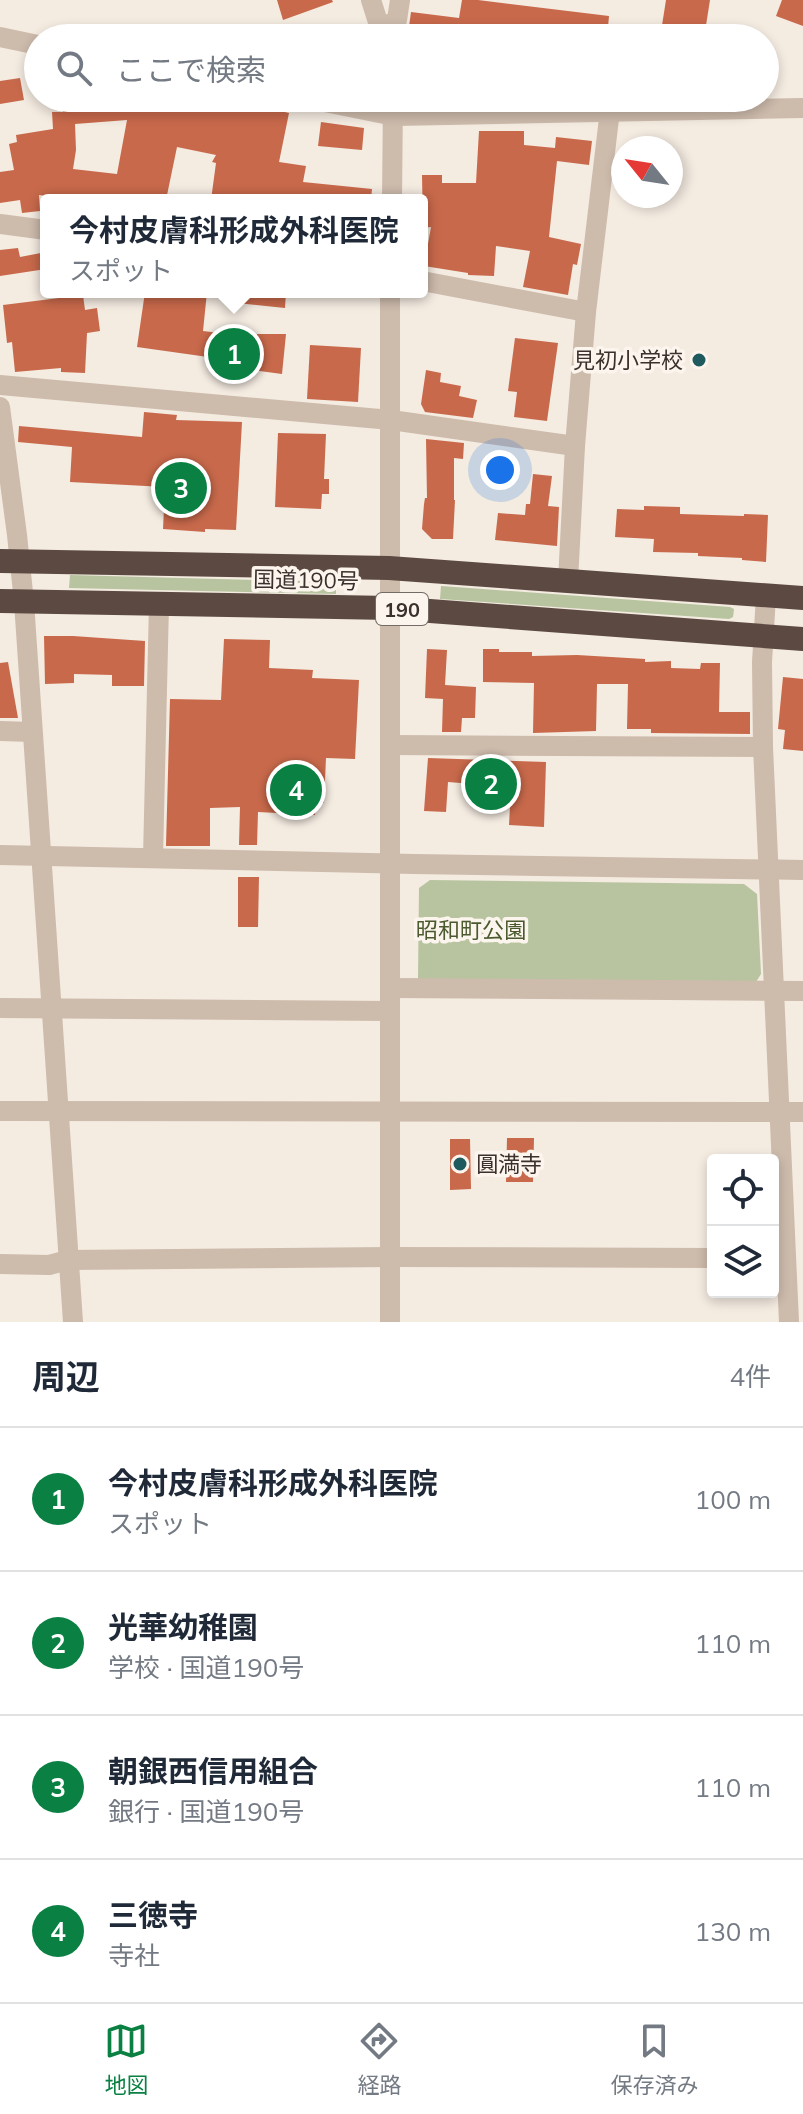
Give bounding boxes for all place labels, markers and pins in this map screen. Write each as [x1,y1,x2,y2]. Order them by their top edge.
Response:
pin: 1 [208,324,260,384]
place label: 見初小学校 [573,346,683,374]
marker: 見初小学校 [690,351,708,369]
pin: 3 [155,458,207,518]
pin: 2 [465,754,517,814]
pin: 4 [270,760,322,820]
place label: 圓満寺 [476,1150,542,1178]
marker: 圓満寺 [451,1155,469,1173]

